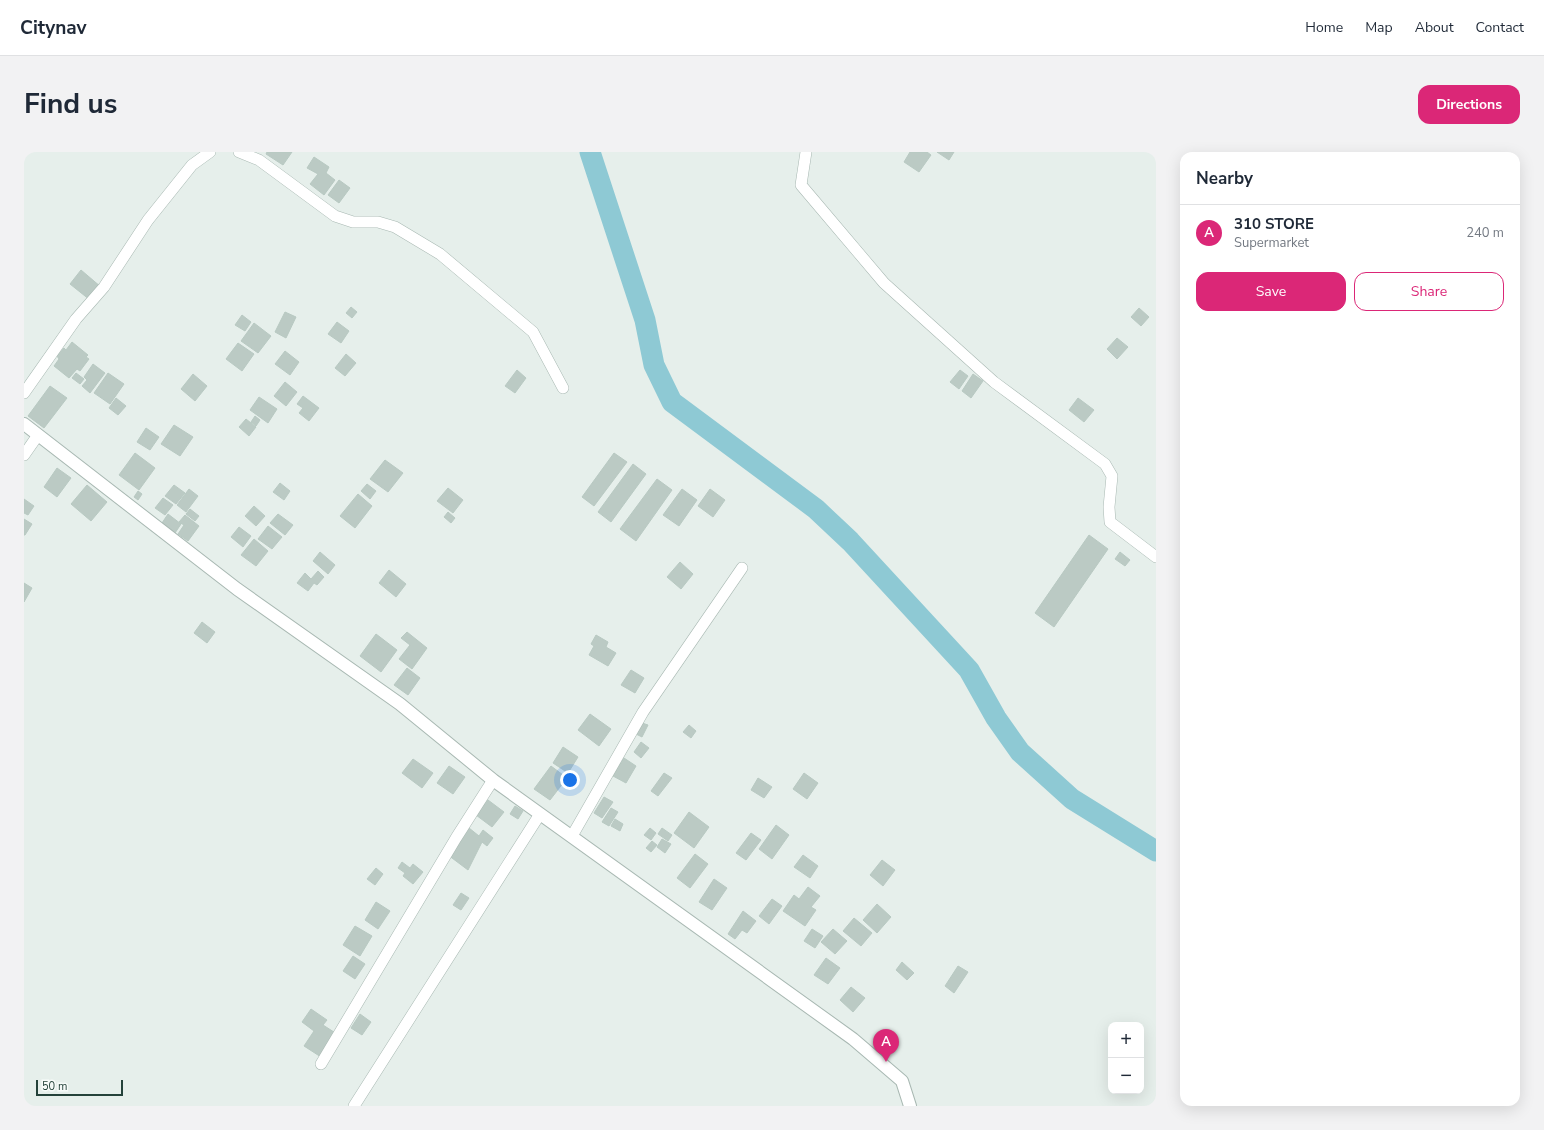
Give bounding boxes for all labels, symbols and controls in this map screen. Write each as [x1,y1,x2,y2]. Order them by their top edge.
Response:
text: Citynav [20,15,87,41]
text: Home [1305,18,1343,37]
text: Map [1365,18,1393,37]
text: About [1415,18,1454,37]
text: Contact [1476,18,1524,37]
text: Find us [24,85,118,123]
button: Directions [1418,85,1520,124]
text: Nearby [1196,167,1253,190]
text: 310 STORE [1234,214,1314,234]
text: A [1204,224,1214,242]
text: 240 m [1466,224,1504,242]
text: Supermarket [1234,234,1309,252]
button: Save [1196,272,1346,311]
button: Share [1354,272,1504,311]
your location [560,770,580,790]
map controls [1108,1022,1144,1094]
button: + [1108,1022,1144,1058]
pin: A [873,1029,899,1062]
button: − [1108,1058,1144,1094]
scale bar [36,1078,123,1097]
text: 50 m [42,1079,67,1094]

